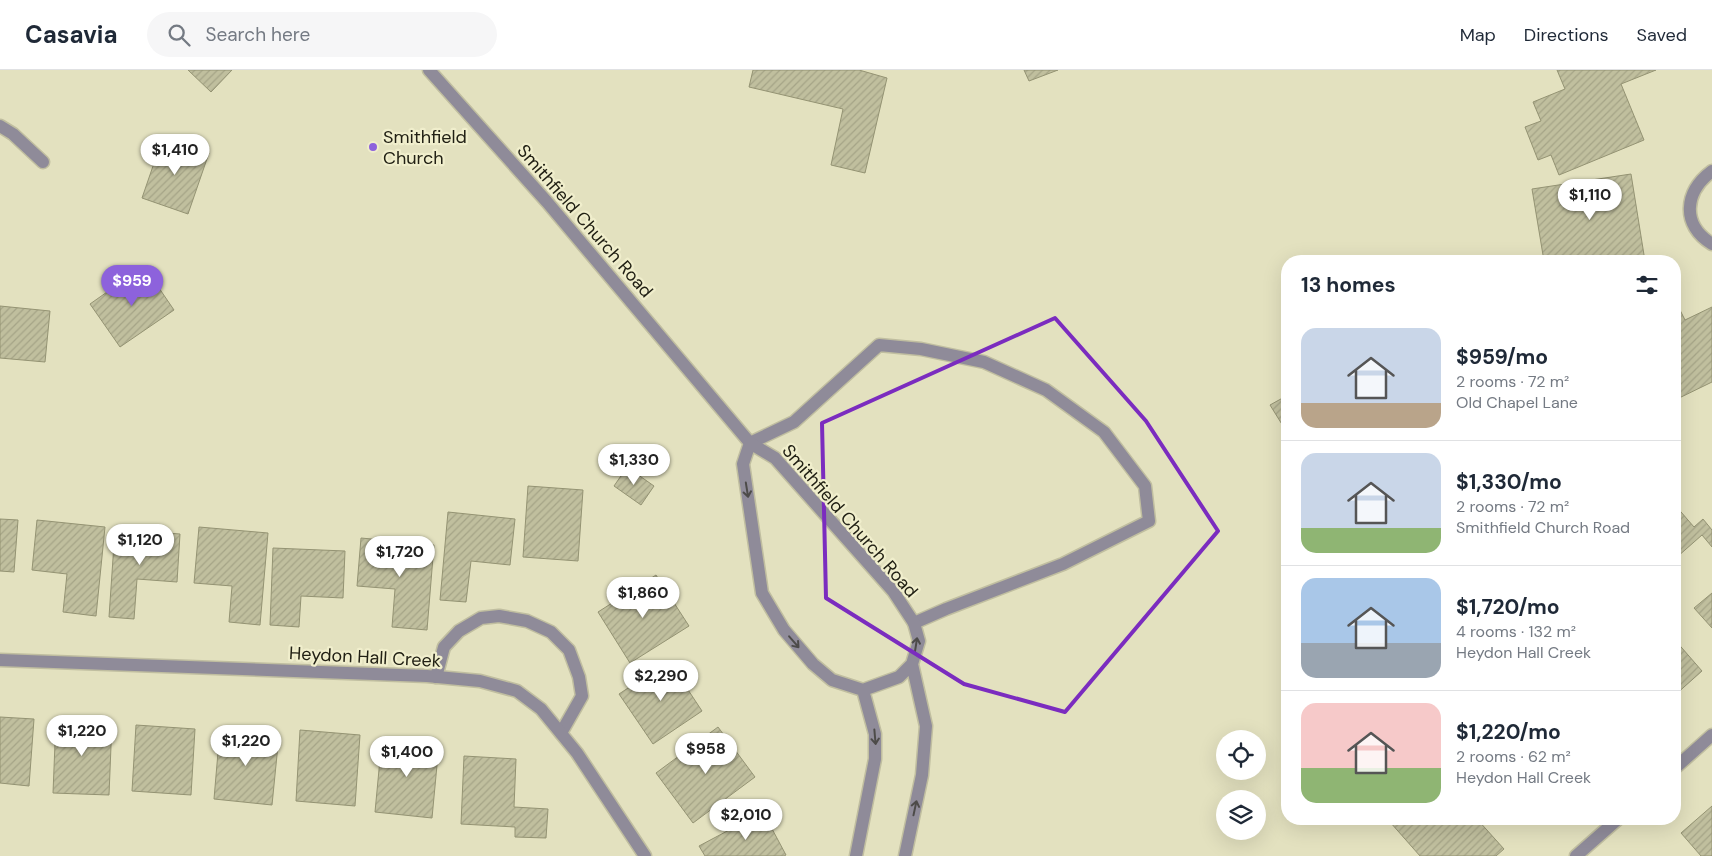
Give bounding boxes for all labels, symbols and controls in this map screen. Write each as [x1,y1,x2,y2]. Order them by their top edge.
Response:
search box [147,12,497,57]
text: Casavia [25,19,117,50]
icon: search [165,21,193,49]
text: Search here [205,22,310,47]
text: Map [1460,23,1496,47]
text: Directions [1524,23,1609,47]
text: Saved [1637,23,1687,47]
place label: Smithfield Church [383,125,467,170]
pin: $1,410 [134,134,216,176]
text: $1,410 [152,139,198,160]
street label: Smithfield Church Road [512,139,658,303]
marker: Smithfield Church [367,141,379,153]
pin: $1,110 [1549,178,1631,221]
text: $1,110 [1569,184,1611,205]
pin: $959 [102,264,162,307]
text: $959 [112,270,152,291]
text: 13 homes [1301,271,1396,299]
icon: filters [1633,271,1661,299]
text: $959/mo [1456,343,1548,371]
icon: home [1341,348,1401,408]
text: 2 rooms · 72 m² [1456,371,1569,392]
text: Old Chapel Lane [1456,392,1578,413]
street label: Smithfield Church Road [777,439,923,603]
pin: $1,330 [593,444,675,486]
text: $1,330 [609,449,659,470]
text: $1,330/mo [1456,468,1562,496]
icon: home [1341,473,1401,533]
one-way arrow [742,482,752,498]
text: 2 rooms · 72 m² [1456,496,1569,517]
text: Smithfield Church Road [1456,517,1630,538]
pin: $1,120 [99,524,181,566]
text: $1,120 [117,529,163,550]
pin: $1,720 [359,536,441,578]
text: $1,720 [376,541,424,562]
pin: $1,860 [602,576,684,619]
text: $1,860 [618,582,668,603]
text: $1,720/mo [1456,593,1560,621]
icon: home [1341,598,1401,658]
text: 4 rooms · 132 m² [1456,621,1576,642]
one-way arrow [789,635,800,648]
one-way arrow [912,637,922,653]
street label: Heydon Hall Creek [288,641,442,673]
text: Heydon Hall Creek [1456,642,1591,663]
pin: $2,290 [620,660,702,702]
text: $2,290 [634,665,688,686]
pin: $1,220 [41,714,123,757]
text: $1,220/mo [1456,718,1561,746]
text: $1,220 [57,720,107,741]
icon: home [1341,723,1401,783]
pin: $1,220 [205,724,287,767]
one-way arrow [870,728,879,744]
text: $1,220 [221,730,271,751]
map controls [1216,730,1266,840]
button: locate [1216,730,1266,780]
pin: $958 [676,732,736,775]
pin: $1,400 [366,736,448,778]
text: $958 [686,738,726,759]
text: $1,400 [381,741,433,762]
text: 2 rooms · 62 m² [1456,746,1571,767]
text: Heydon Hall Creek [1456,767,1591,788]
button: layers [1216,790,1266,840]
pin: $2,010 [705,798,787,841]
one-way arrow [911,801,920,817]
text: $2,010 [720,804,772,825]

